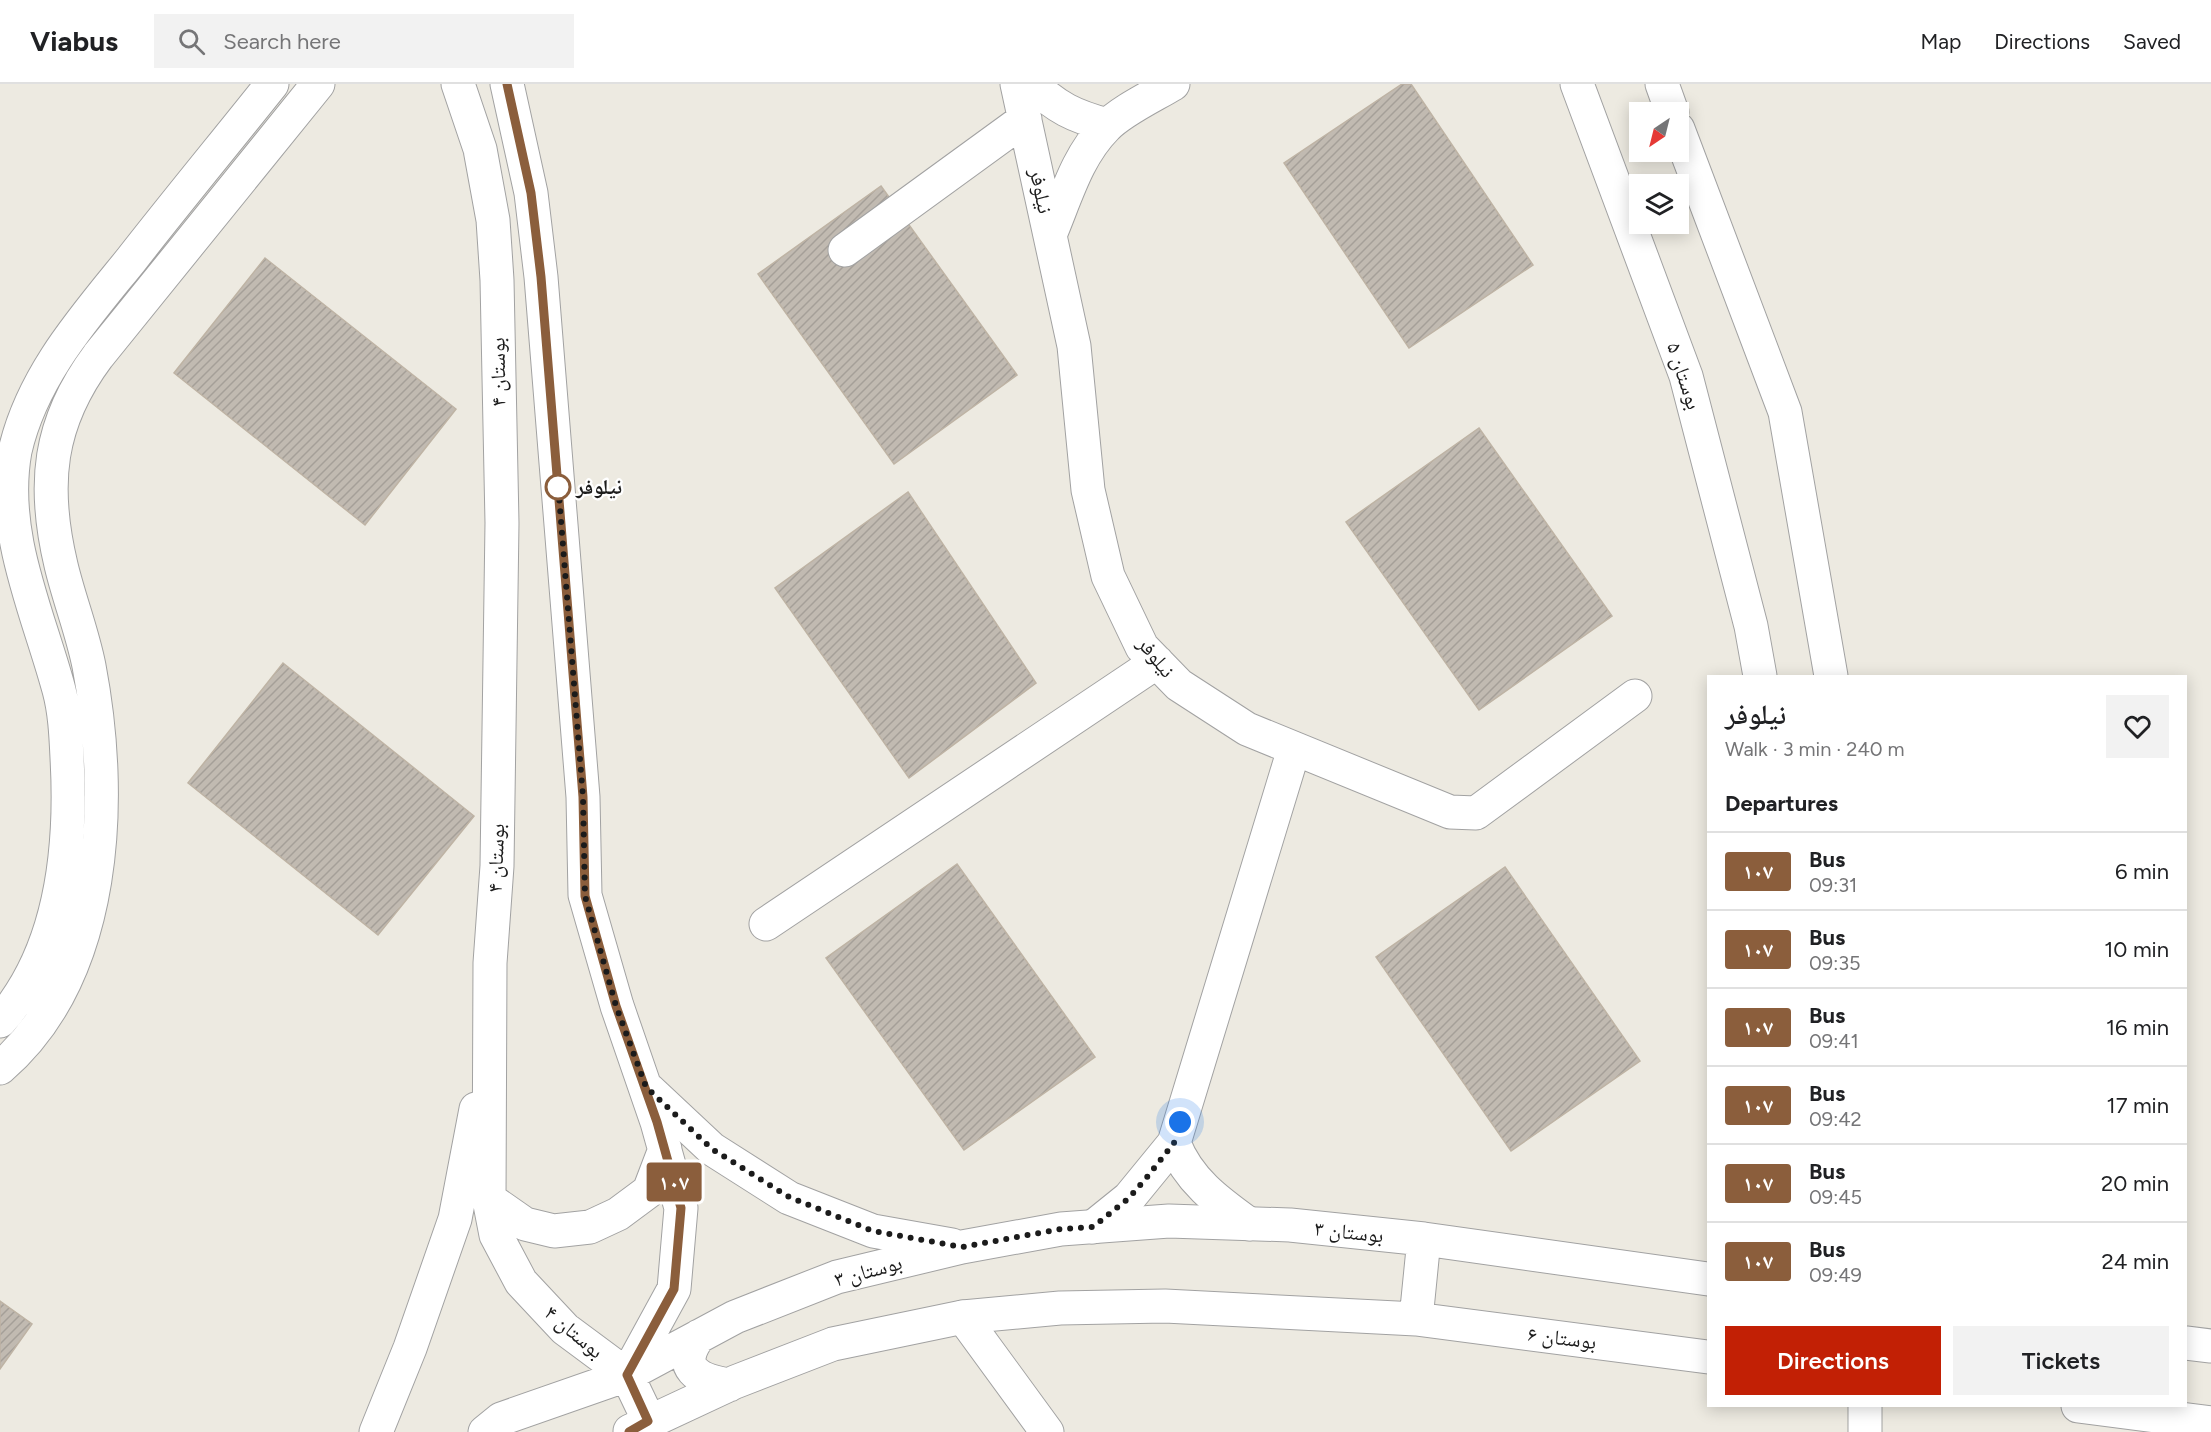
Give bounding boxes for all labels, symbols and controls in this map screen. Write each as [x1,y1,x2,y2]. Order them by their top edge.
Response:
search box [154,14,574,68]
text: Viabus [30,24,118,58]
icon: search [175,25,208,58]
text: Search here [223,28,341,55]
text: Map [1920,29,1961,54]
text: Directions [1994,29,2090,54]
text: Saved [2123,29,2181,54]
north arrow [1629,102,1689,162]
map controls [1629,102,1689,234]
street label: نیلوفر [1024,165,1058,216]
button: layers [1629,174,1689,234]
street label: بوستان ۴ [484,337,511,407]
street label: بوستان ۵ [1662,339,1707,413]
marker: نیلوفر [545,474,571,500]
place label: نیلوفر [575,474,622,499]
street label: نیلوفر [1132,630,1180,682]
button: heart [2106,695,2169,758]
text: نیلوفر [1725,697,1786,731]
text: Walk · 3 min · 240 m [1725,737,1905,761]
text: Departures [1725,790,1838,817]
street label: بوستان ۴ [482,823,509,893]
text: Bus [1809,846,1845,873]
text: 6 min [2115,858,2169,885]
text: ۱۰۷ [1743,859,1773,884]
text: 09:31 [1809,873,1857,897]
text: Bus [1809,924,1845,951]
text: 10 min [2104,936,2169,963]
text: ۱۰۷ [1743,937,1773,962]
text: 09:35 [1809,951,1861,975]
text: Bus [1809,1002,1845,1029]
text: 16 min [2106,1014,2169,1041]
text: ۱۰۷ [1743,1015,1773,1040]
text: 09:41 [1809,1029,1859,1053]
text: Bus [1809,1080,1845,1107]
text: 17 min [2107,1092,2169,1119]
text: ۱۰۷ [1743,1093,1773,1118]
your location [1165,1107,1195,1137]
text: 09:42 [1809,1107,1862,1131]
text: Bus [1809,1158,1845,1185]
line badge: ۱۰۷ [640,1162,708,1202]
text: ۱۰۷ [659,1170,689,1195]
text: 20 min [2101,1170,2169,1197]
text: ۱۰۷ [1743,1171,1773,1196]
text: 09:45 [1809,1185,1862,1209]
street label: بوستان ۳ [1313,1215,1385,1248]
text: Bus [1809,1236,1845,1263]
text: 24 min [2102,1248,2169,1275]
street label: بوستان ۳ [831,1249,905,1292]
text: ۱۰۷ [1743,1249,1773,1274]
text: 09:49 [1809,1263,1862,1287]
street label: بوستان ۴ [540,1300,609,1363]
street label: بوستان ۶ [1526,1321,1598,1354]
button: Directions [1725,1326,1941,1395]
button: Tickets [1953,1326,2169,1395]

